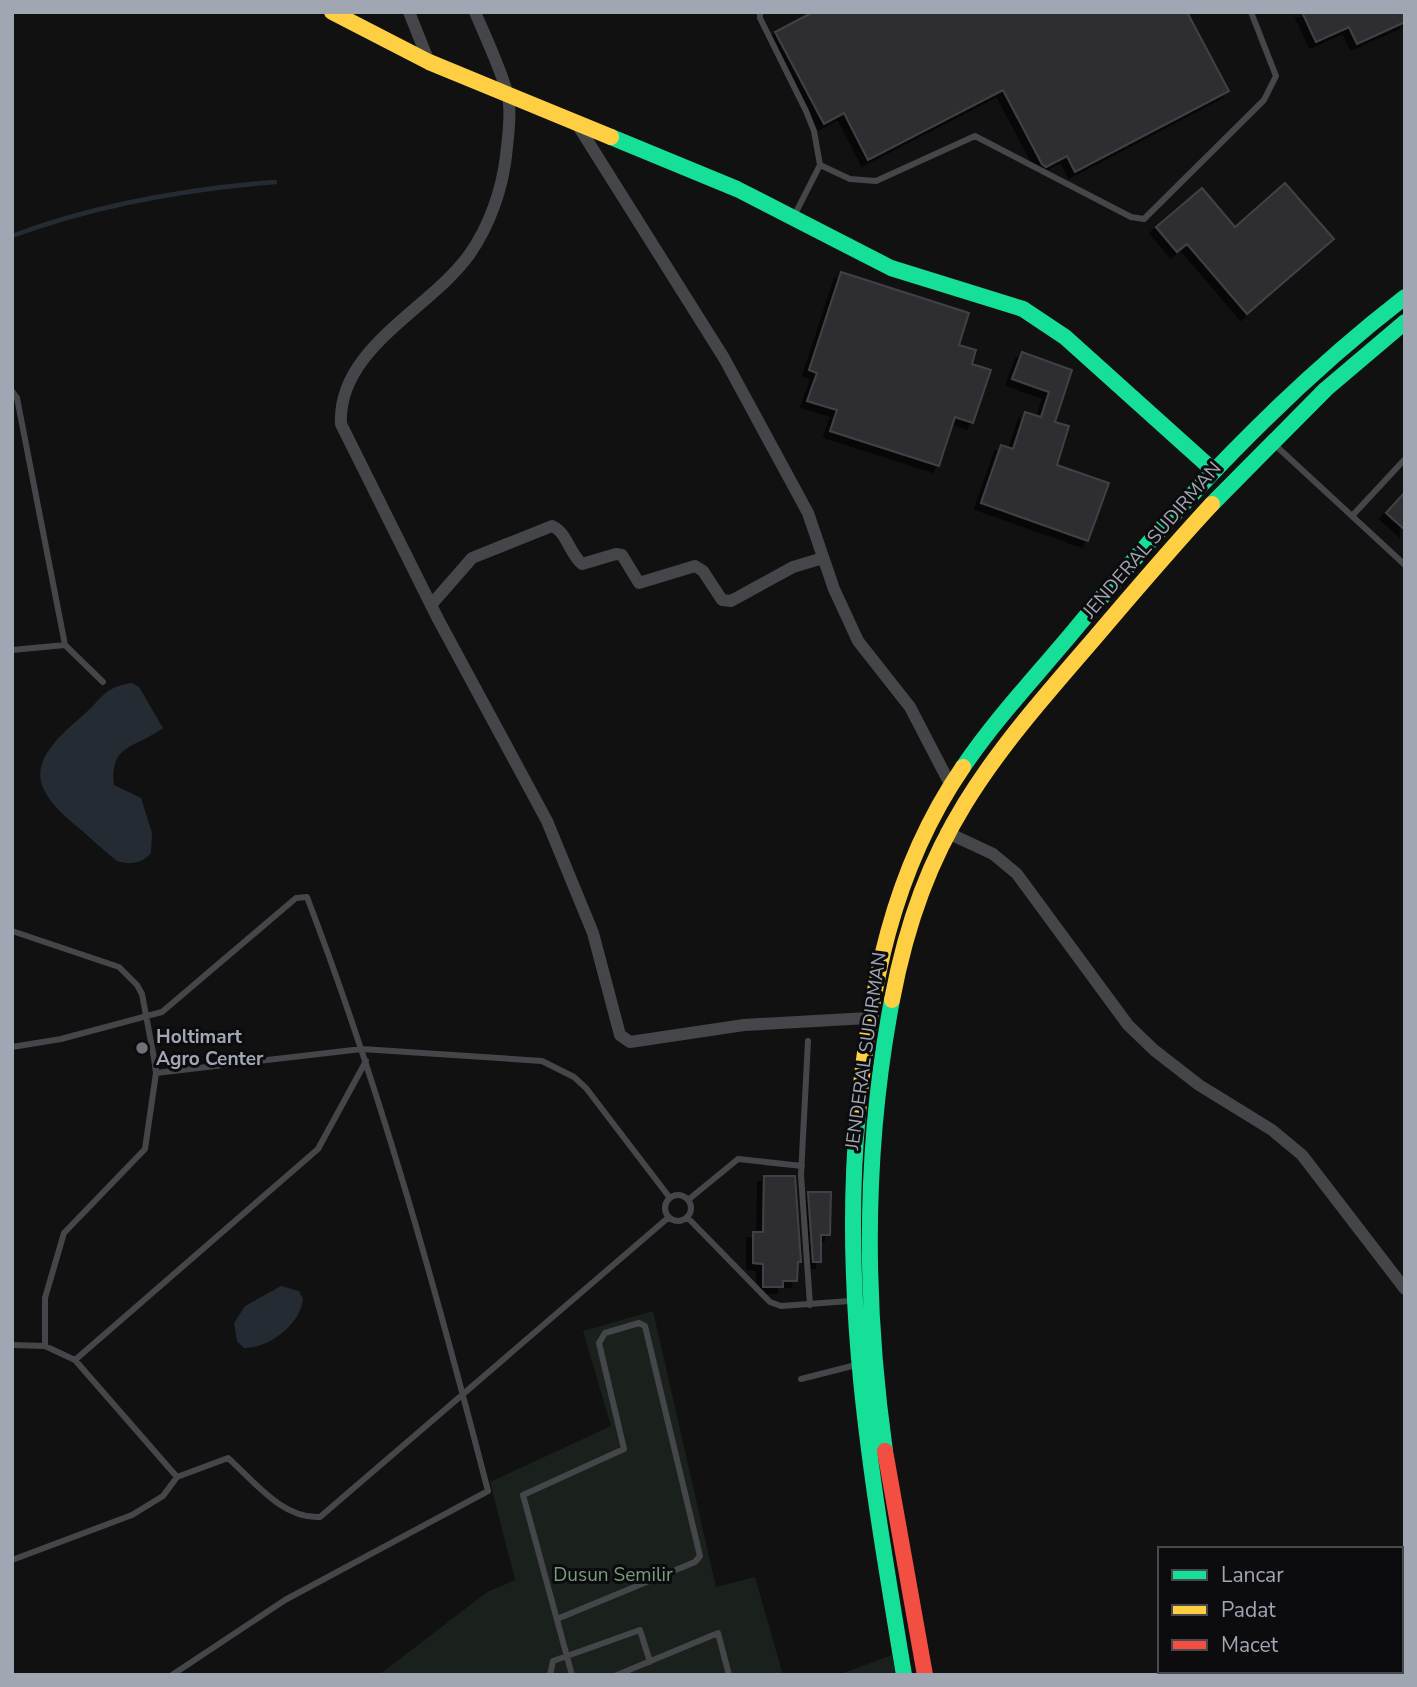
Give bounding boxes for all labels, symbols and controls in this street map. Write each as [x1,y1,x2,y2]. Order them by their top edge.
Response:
street label: JENDERAL SUDIRMAN [1076,456,1227,625]
street label: JENDERAL SUDIRMAN [839,950,893,1153]
place label: Holtimart Agro Center [156,1024,264,1072]
marker: Holtimart Agro Center [134,1040,150,1056]
legend [1158,1547,1403,1673]
text: Lancar [1221,1561,1284,1589]
park label: Dusun Semilir [553,1562,673,1588]
text: Padat [1221,1596,1276,1624]
text: Macet [1221,1631,1279,1659]

